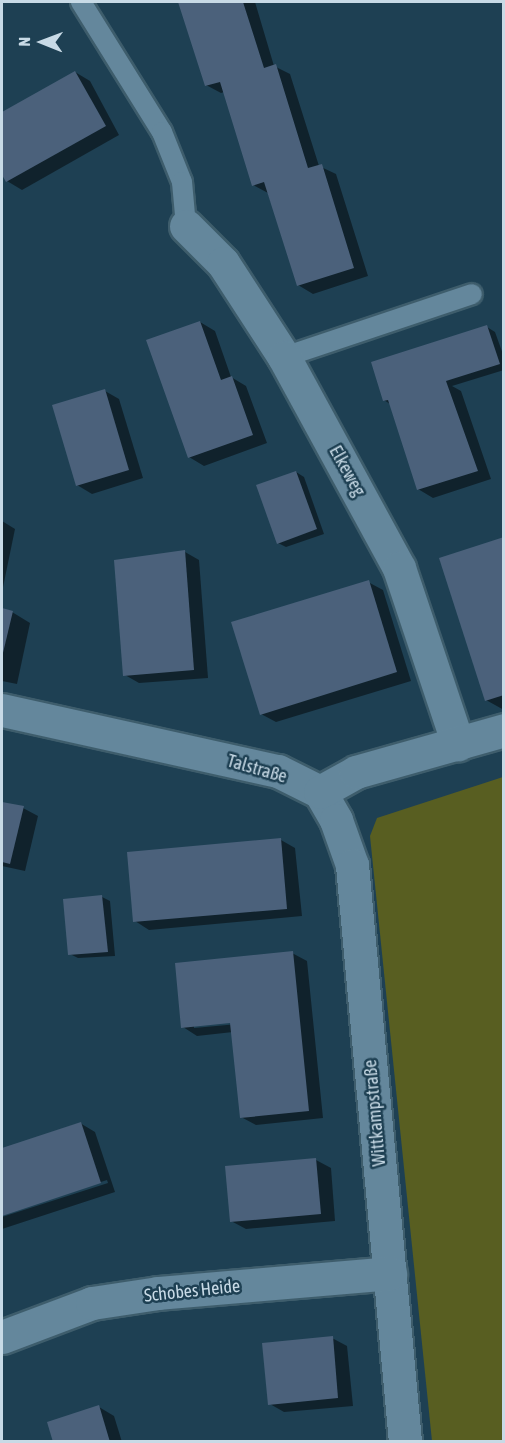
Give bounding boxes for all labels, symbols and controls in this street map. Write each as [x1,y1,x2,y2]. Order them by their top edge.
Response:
north arrow [12,12,72,72]
text: N [15,37,33,47]
street label: Elkeweg [324,442,370,500]
street label: Talstraße [225,750,289,788]
street label: Wittkampstraße [360,1059,390,1167]
street label: Schobes Heide [143,1275,241,1307]

